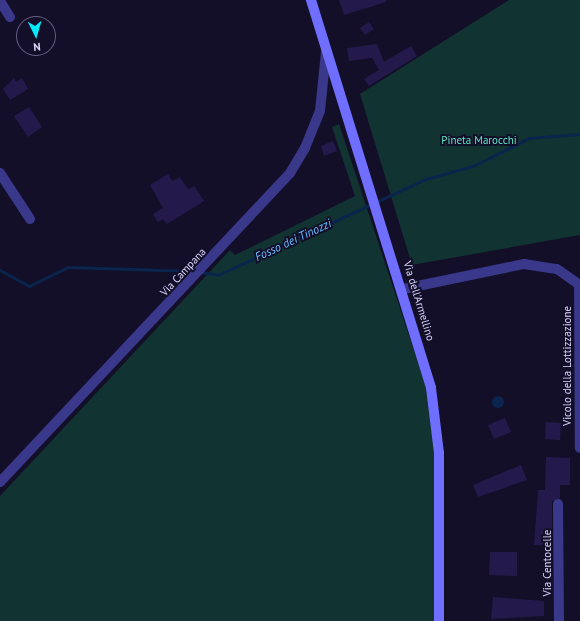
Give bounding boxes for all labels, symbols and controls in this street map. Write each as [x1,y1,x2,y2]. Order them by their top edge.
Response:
north arrow [16,16,56,56]
text: N [33,40,41,54]
park label: Pineta Marocchi [441,133,517,147]
water label: Fosso dei Tinozzi [252,216,334,264]
street label: Via Campana [157,245,209,299]
street label: Via dell'Armellino [401,260,437,342]
street label: Vicolo della Lottizzazione [560,306,574,426]
street label: Via Centocelle [540,530,554,596]

